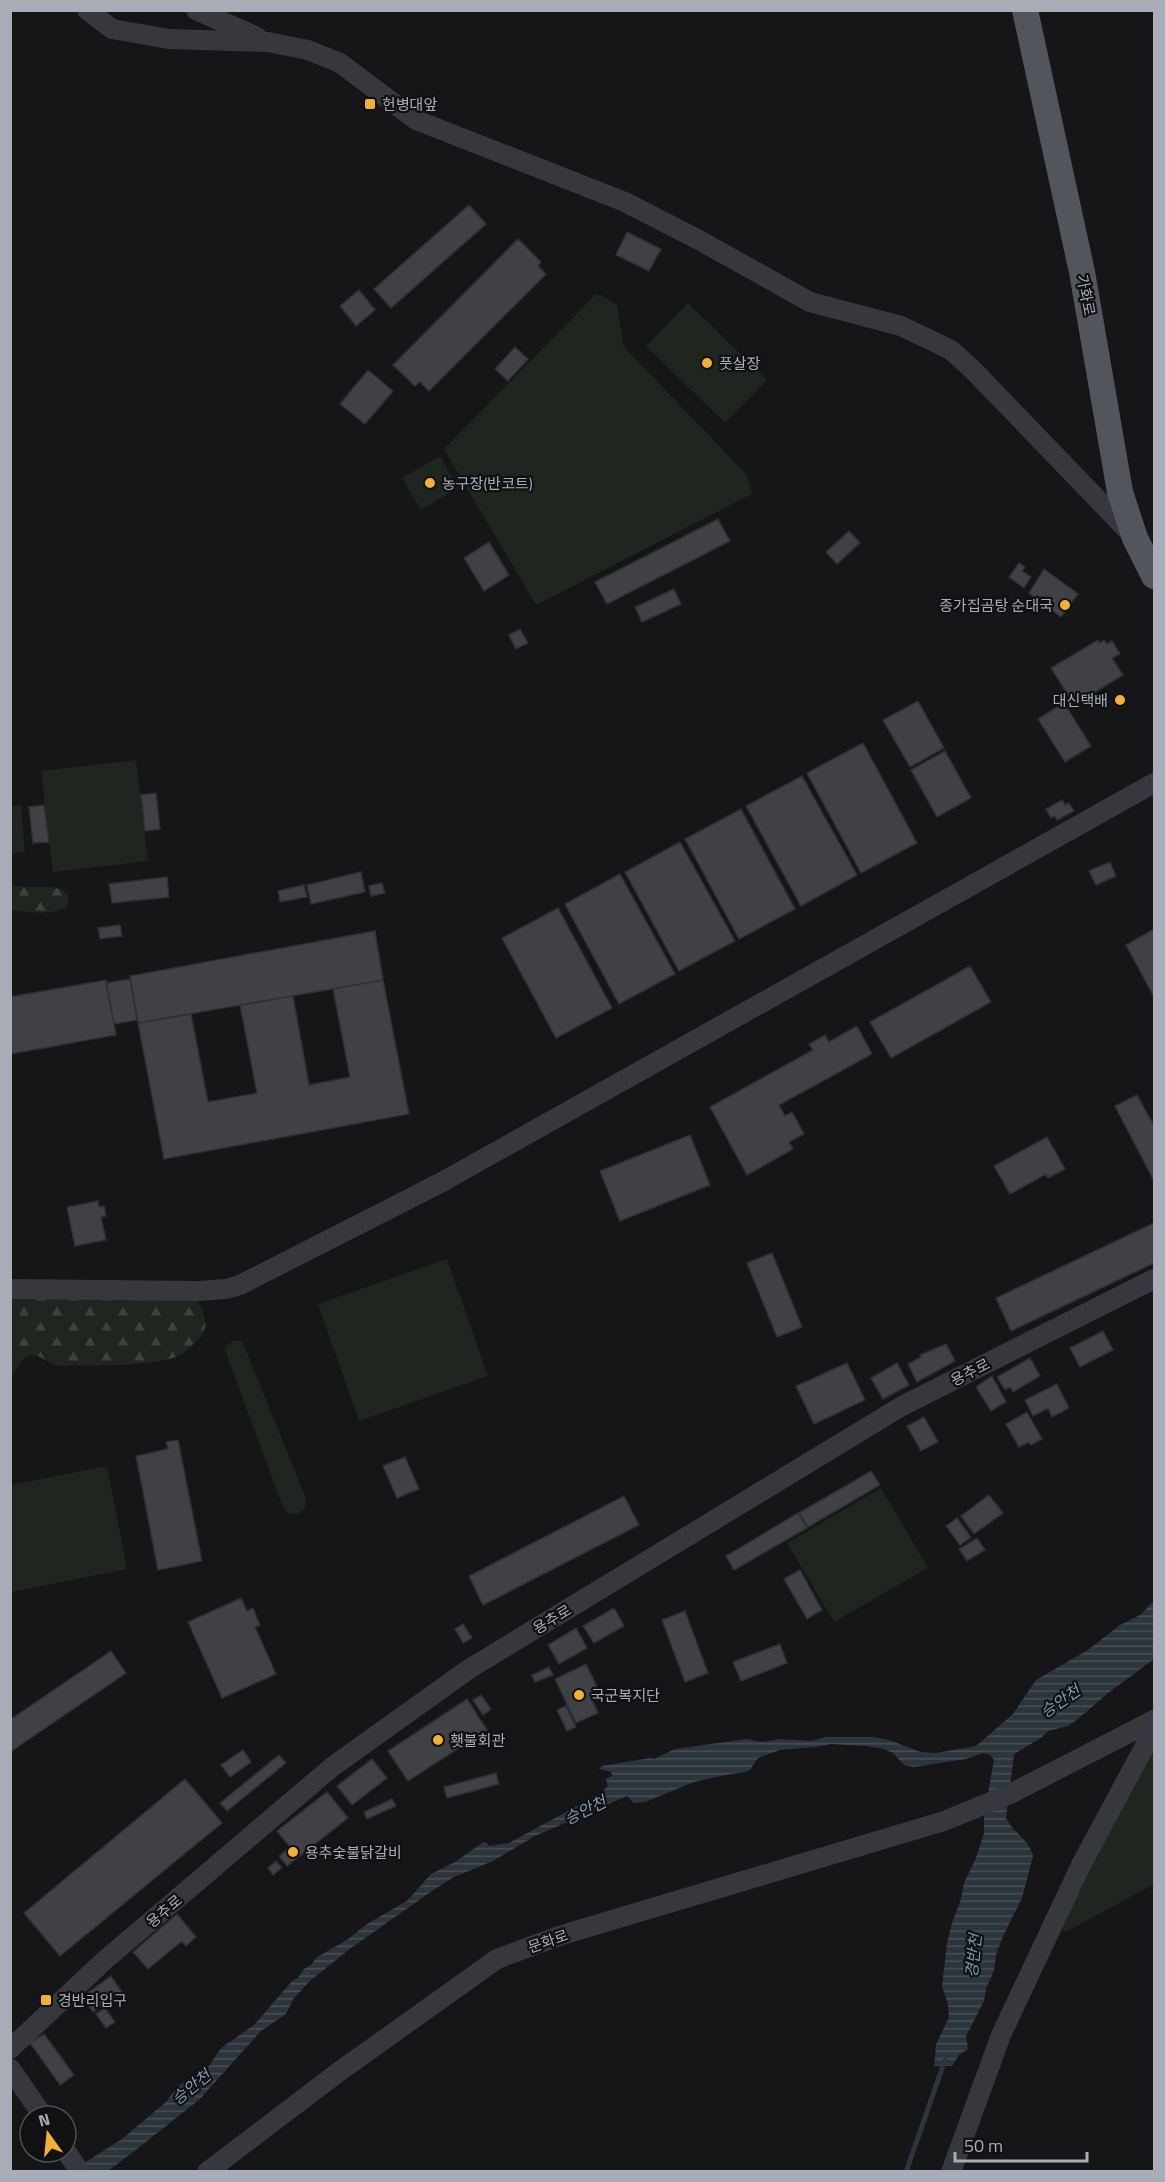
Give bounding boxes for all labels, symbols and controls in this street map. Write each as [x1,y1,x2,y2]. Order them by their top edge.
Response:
place label: 헌병대앞 [382,93,437,116]
marker: 헌병대앞 [363,97,377,111]
street label: 가화로 [1071,272,1101,318]
place label: 풋살장 [719,352,761,375]
marker: 풋살장 [700,356,714,370]
place label: 농구장(반코트) [442,472,533,495]
marker: 농구장(반코트) [423,476,437,490]
place label: 종가집곰탕 순대국 [939,594,1053,617]
marker: 종가집곰탕 순대국 [1058,598,1072,612]
place label: 대신택배 [1053,689,1108,712]
marker: 대신택배 [1113,693,1127,707]
street label: 용추로 [946,1352,994,1392]
street label: 용추로 [528,1598,576,1640]
water label: 승안천 [1035,1677,1087,1723]
place label: 국군복지단 [591,1684,660,1707]
marker: 국군복지단 [572,1688,586,1702]
place label: 횃불회관 [450,1729,505,1752]
marker: 횃불회관 [431,1733,445,1747]
water label: 승안천 [560,1789,612,1830]
place label: 용추숯불닭갈비 [305,1841,402,1864]
marker: 용추숯불닭갈비 [286,1845,300,1859]
street label: 용추로 [141,1889,187,1933]
street label: 문화로 [525,1923,571,1959]
water label: 경반천 [959,1931,987,1979]
place label: 경반리입구 [58,1989,127,2012]
marker: 경반리입구 [39,1993,53,2007]
water label: 승안천 [166,2062,217,2110]
north arrow [18,2104,78,2164]
text: N [36,2106,53,2133]
scale bar [955,2125,1087,2163]
text: 50 m [964,2132,1003,2159]

